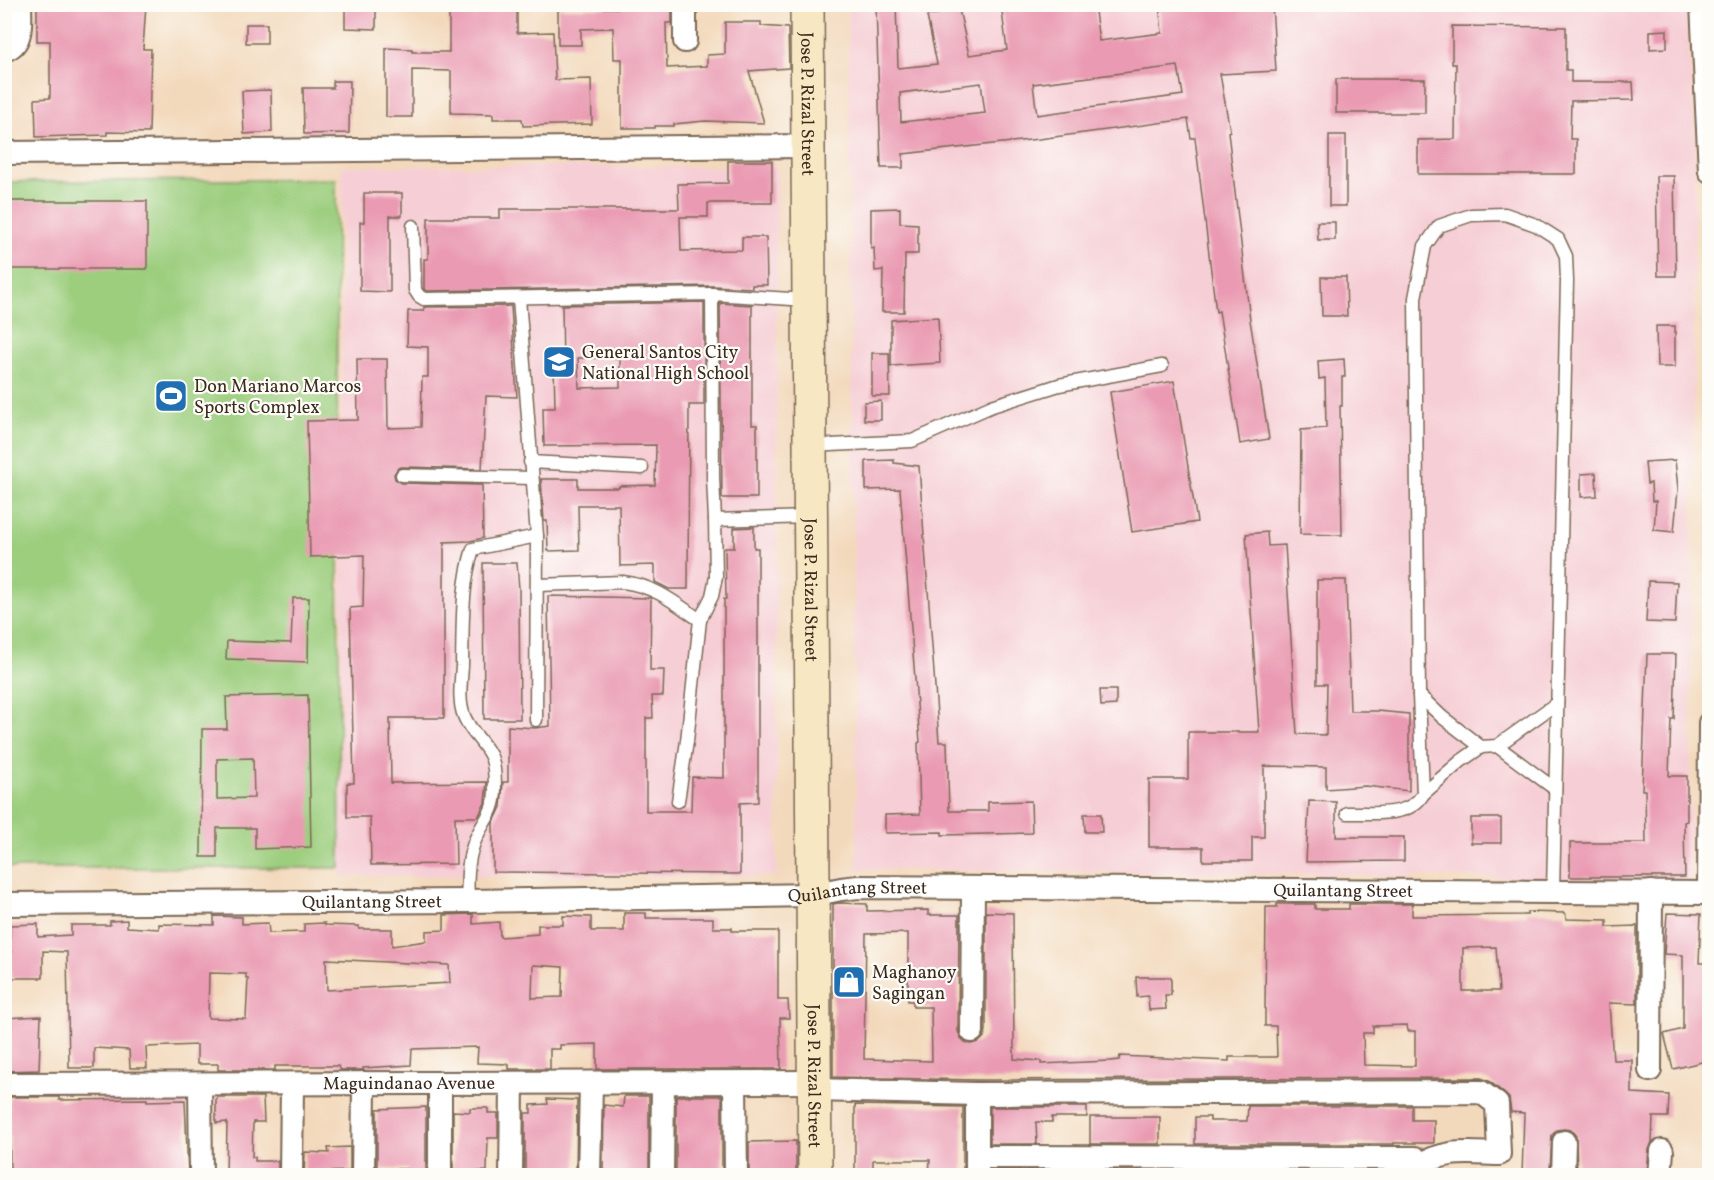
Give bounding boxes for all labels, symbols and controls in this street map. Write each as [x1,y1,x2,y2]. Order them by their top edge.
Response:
street label: Jose P. Rizal Street [793,32,819,176]
place label: General Santos City National High School [582,341,749,387]
school or university icon: General Santos City National High School [541,344,577,380]
place label: Don Mariano Marcos Sports Complex [194,375,361,421]
sports icon: Don Mariano Marcos Sports Complex [153,378,189,414]
street label: Jose P. Rizal Street [797,518,822,662]
street label: Quilantang Street [788,876,927,909]
street label: Quilantang Street [1273,879,1413,905]
street label: Quilantang Street [302,890,442,916]
place label: Maghanoy Sagingan [872,961,957,1007]
shop icon: Maghanoy Sagingan [831,964,867,1000]
street label: Jose P. Rizal Street [800,1004,826,1148]
street label: Maguindanao Avenue [323,1072,495,1097]

